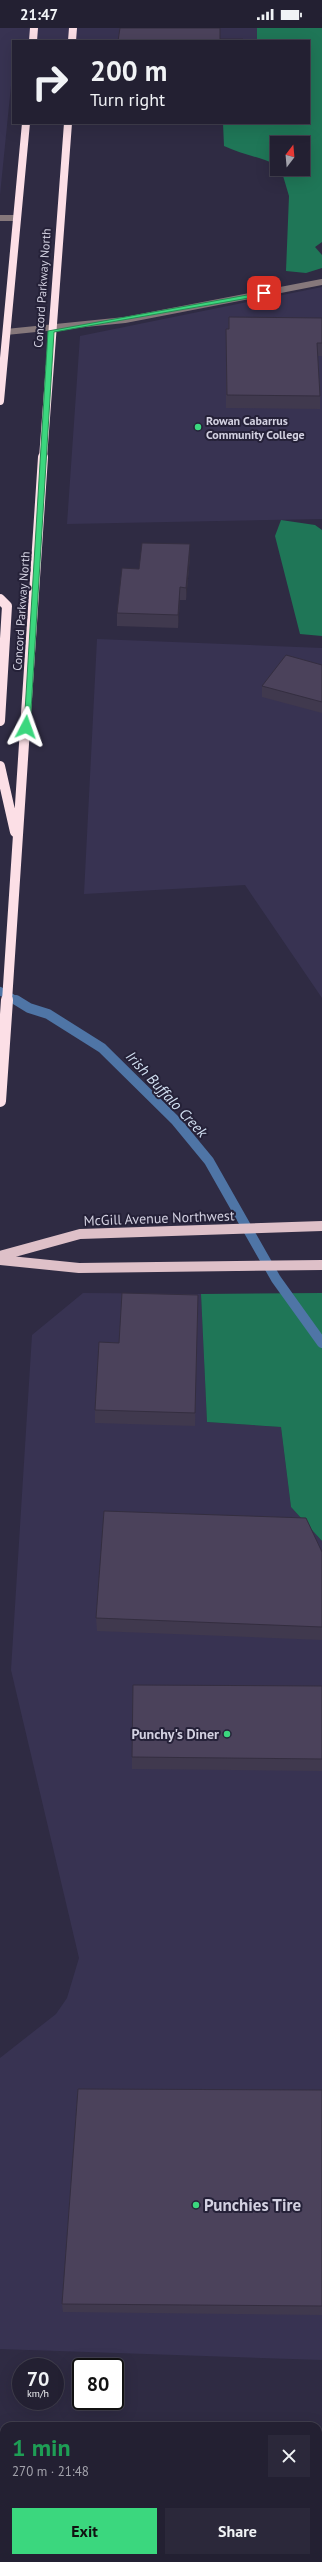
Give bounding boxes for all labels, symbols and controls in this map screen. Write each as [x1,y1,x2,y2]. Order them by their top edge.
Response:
text: 21:47 [20,5,58,24]
text: 200 m [90,52,167,89]
icon: right [24,56,76,108]
text: Turn right [90,88,165,111]
north arrow [270,136,310,176]
map controls [270,136,310,176]
street label: Concord Parkway North [30,228,54,348]
pin [247,276,281,310]
icon: arrive [253,282,275,304]
place label: Rowan Cabarrus Community College [206,413,305,442]
marker: Rowan Cabarrus Community College [193,422,203,432]
street label: Concord Parkway North [9,551,33,671]
position arrow [5,706,47,748]
water label: Irish Buffalo Creek [122,1047,213,1142]
street label: McGill Avenue Northwest [83,1206,235,1230]
place label: Punchy's Diner [131,1725,219,1743]
marker: Punchy's Diner [222,1729,232,1739]
place label: Punchies Tire [204,2194,302,2216]
marker: Punchies Tire [191,2200,201,2210]
speed limit sign: 80 [72,2358,124,2410]
text: 70 [27,2366,49,2392]
text: km/h [27,2387,49,2400]
text: 1 min [12,2432,71,2463]
button: close [268,2435,310,2477]
text: 270 m · 21:48 [12,2463,89,2480]
button: Exit [12,2508,157,2554]
button: Share [165,2508,310,2554]

